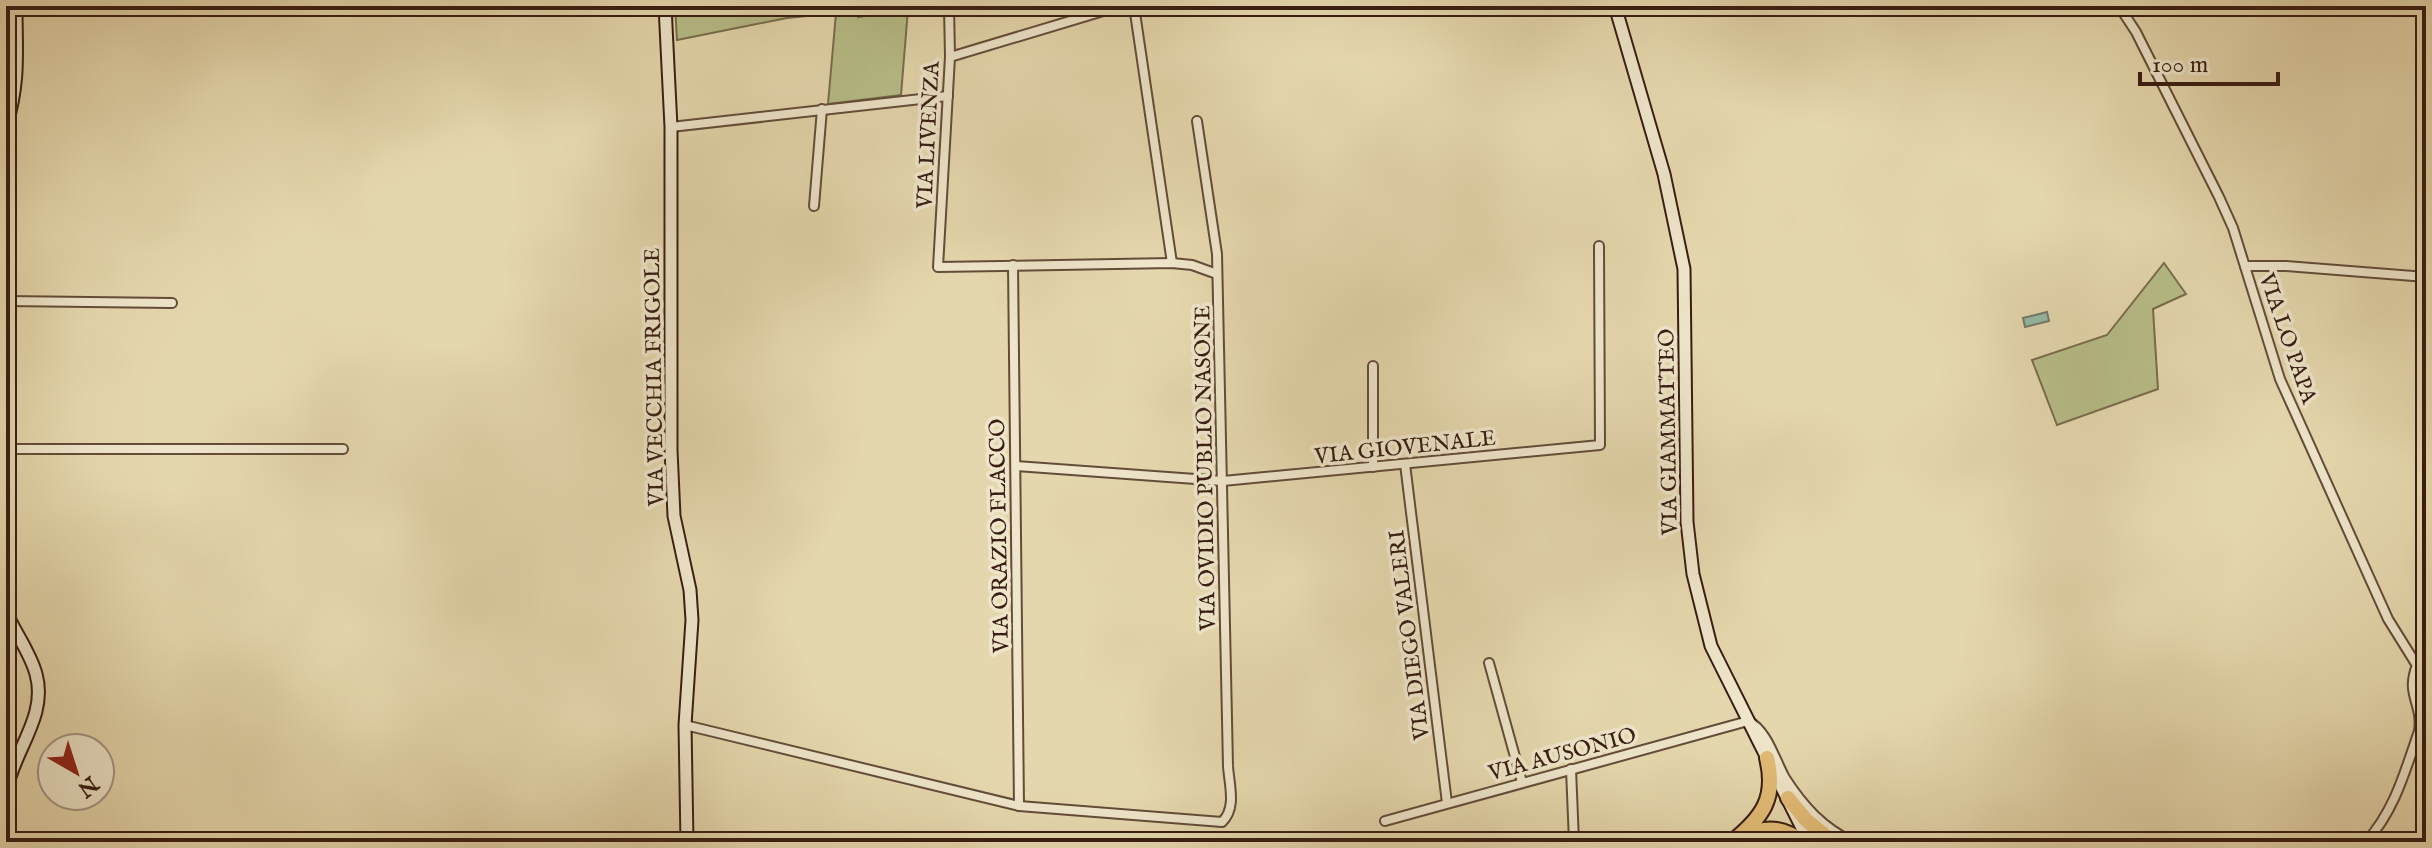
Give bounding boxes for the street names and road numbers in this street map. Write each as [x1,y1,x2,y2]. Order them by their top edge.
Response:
street label: VIA LIVENZA [911,60,947,211]
street label: VIA VECCHIA FRIGOLE [639,247,671,508]
street label: VIA LO PAPA [2251,269,2323,409]
street label: VIA OVIDIO PUBLIO NASONE [1189,305,1223,632]
street label: VIA GIAMMATTEO [1653,328,1685,537]
street label: VIA ORAZIO FLACCO [984,418,1016,654]
street label: VIA GIOVENALE [1312,425,1497,472]
street label: VIA DIEGO VALERI [1383,528,1437,742]
street label: VIA AUSONIO [1485,722,1639,788]

